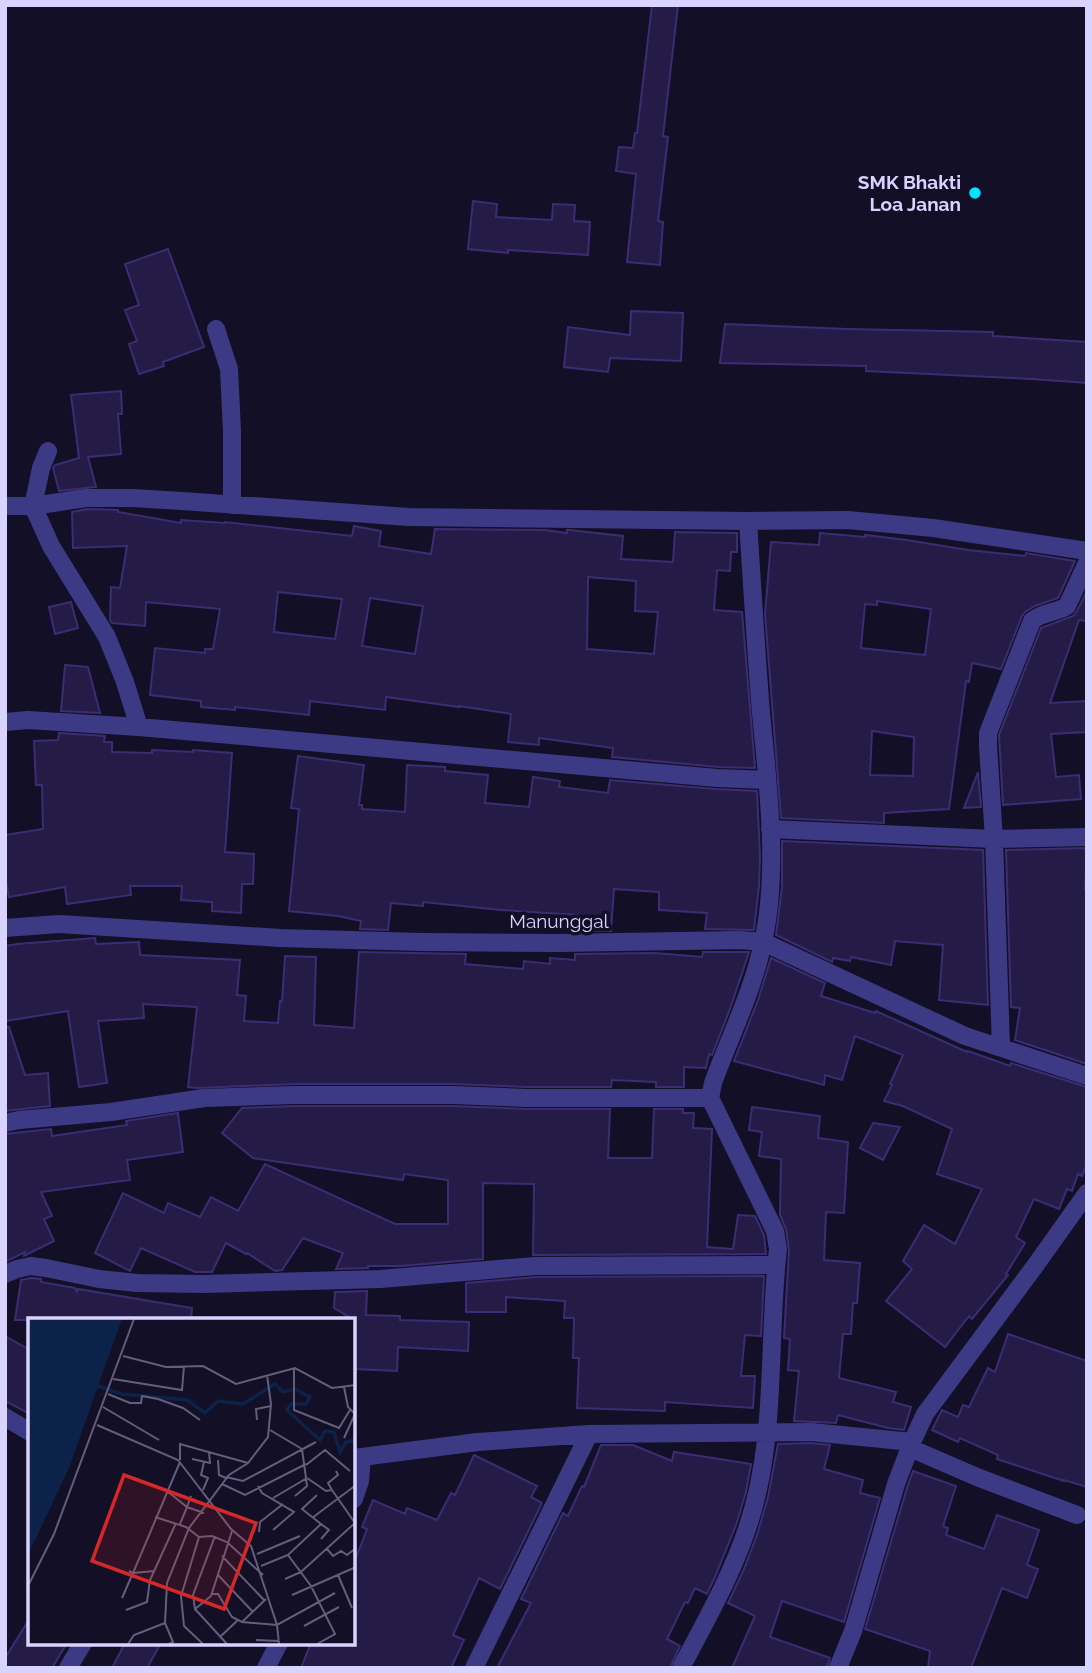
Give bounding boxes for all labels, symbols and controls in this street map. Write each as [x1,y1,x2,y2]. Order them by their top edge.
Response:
place label: SMK Bhakti Loa Janan [858,171,961,215]
marker: SMK Bhakti Loa Janan [967,185,983,201]
street label: Manunggal [509,910,610,932]
inset map [28,1318,355,1645]

